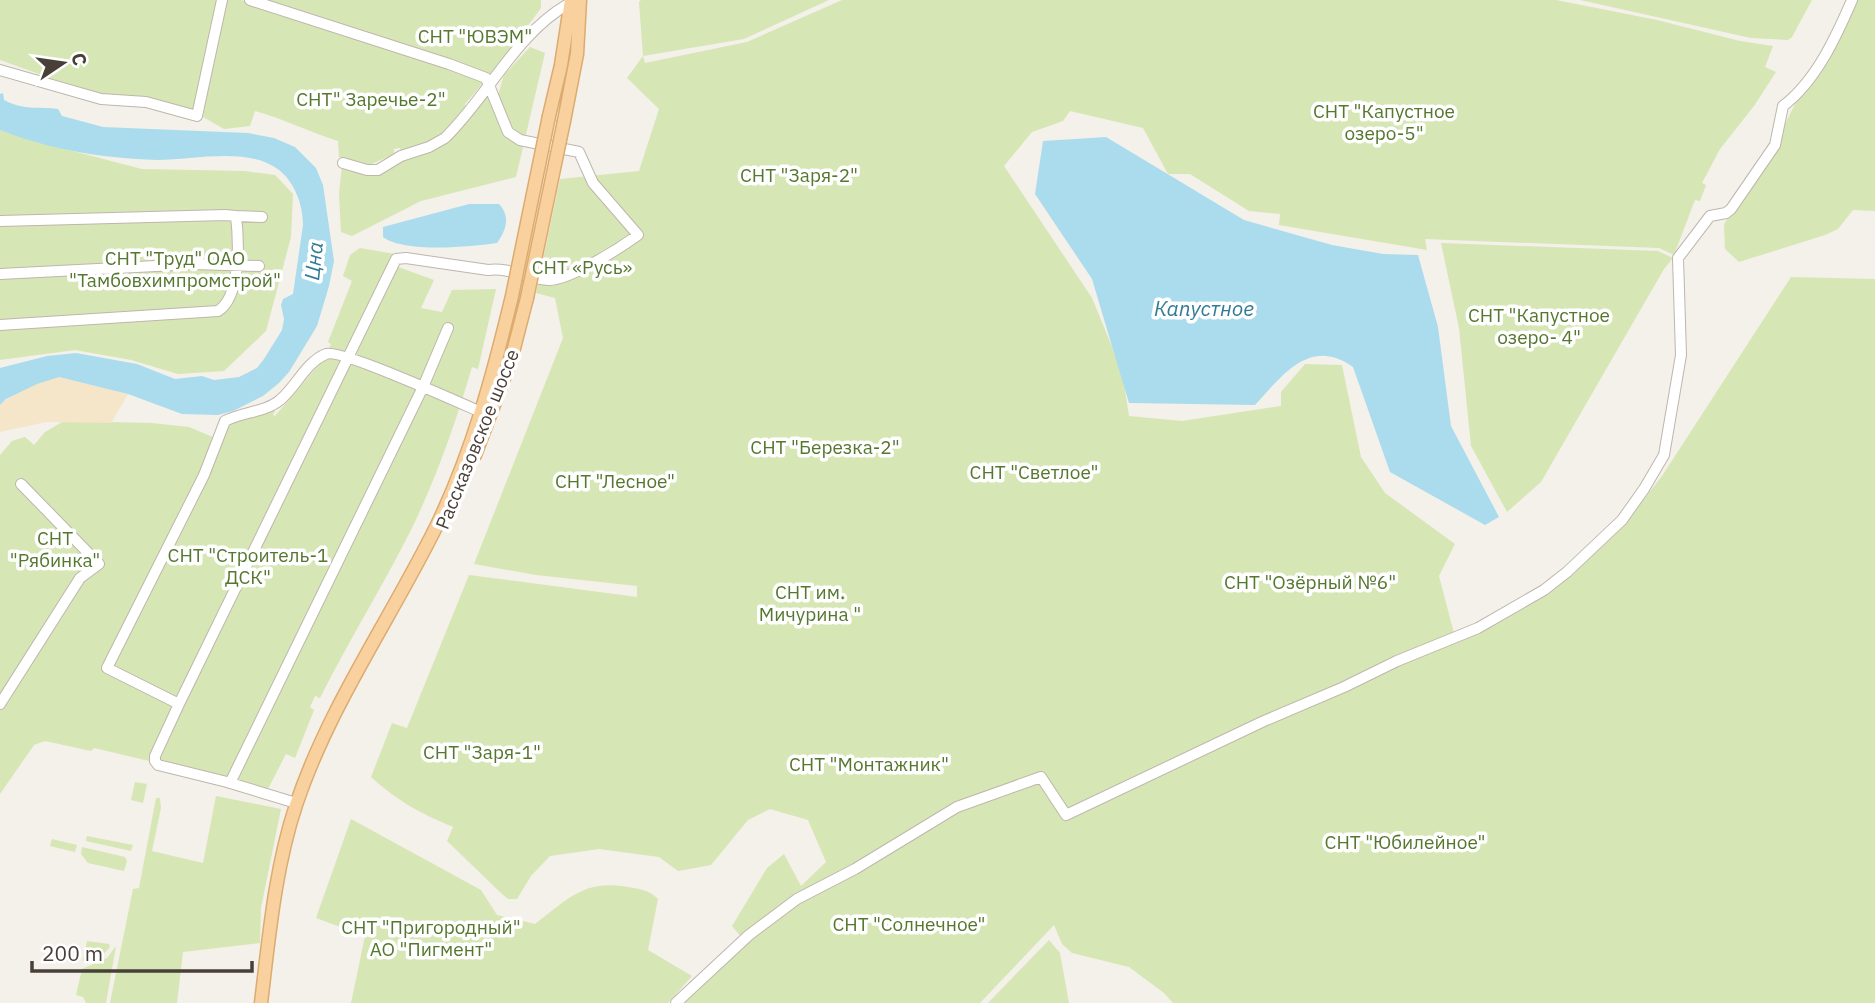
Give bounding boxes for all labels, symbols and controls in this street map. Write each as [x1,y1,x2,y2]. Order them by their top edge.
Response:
park label: СНТ "ЮВЭМ" [418,24,532,48]
north arrow [28,28,98,98]
text: С [66,50,93,68]
park label: СНТ" Заречье-2" [296,87,446,111]
park label: СНТ "Капустное озеро-5" [1313,99,1455,145]
park label: СНТ "Заря-2" [740,163,858,187]
water label: Цна [297,240,329,282]
park label: СНТ "Труд" ОАО "Тамбовхимпромстрой" [69,246,281,292]
park label: СНТ «Русь» [532,255,633,279]
water label: Капустное [1154,294,1254,322]
park label: СНТ "Капустное озеро- 4" [1468,303,1610,349]
street label: Рассказовское шоссе [430,345,524,533]
park label: СНТ "Березка-2" [750,435,900,459]
park label: СНТ "Светлое" [970,460,1098,484]
park label: СНТ "Лесное" [555,469,675,493]
park label: СНТ "Рябинка" [10,526,100,572]
park label: СНТ "Строитель-1 ДСК" [168,543,328,589]
park label: СНТ "Озёрный №6" [1224,570,1396,594]
park label: СНТ им. Мичурина " [759,580,861,626]
park label: СНТ "Заря-1" [423,740,541,764]
park label: СНТ "Монтажник" [789,752,949,776]
park label: СНТ "Юбилейное" [1325,830,1485,854]
park label: СНТ "Солнечное" [832,912,986,936]
park label: СНТ "Пригородный" АО "Пигмент" [341,915,521,961]
scale bar [32,930,252,974]
text: 200 m [42,939,103,967]

